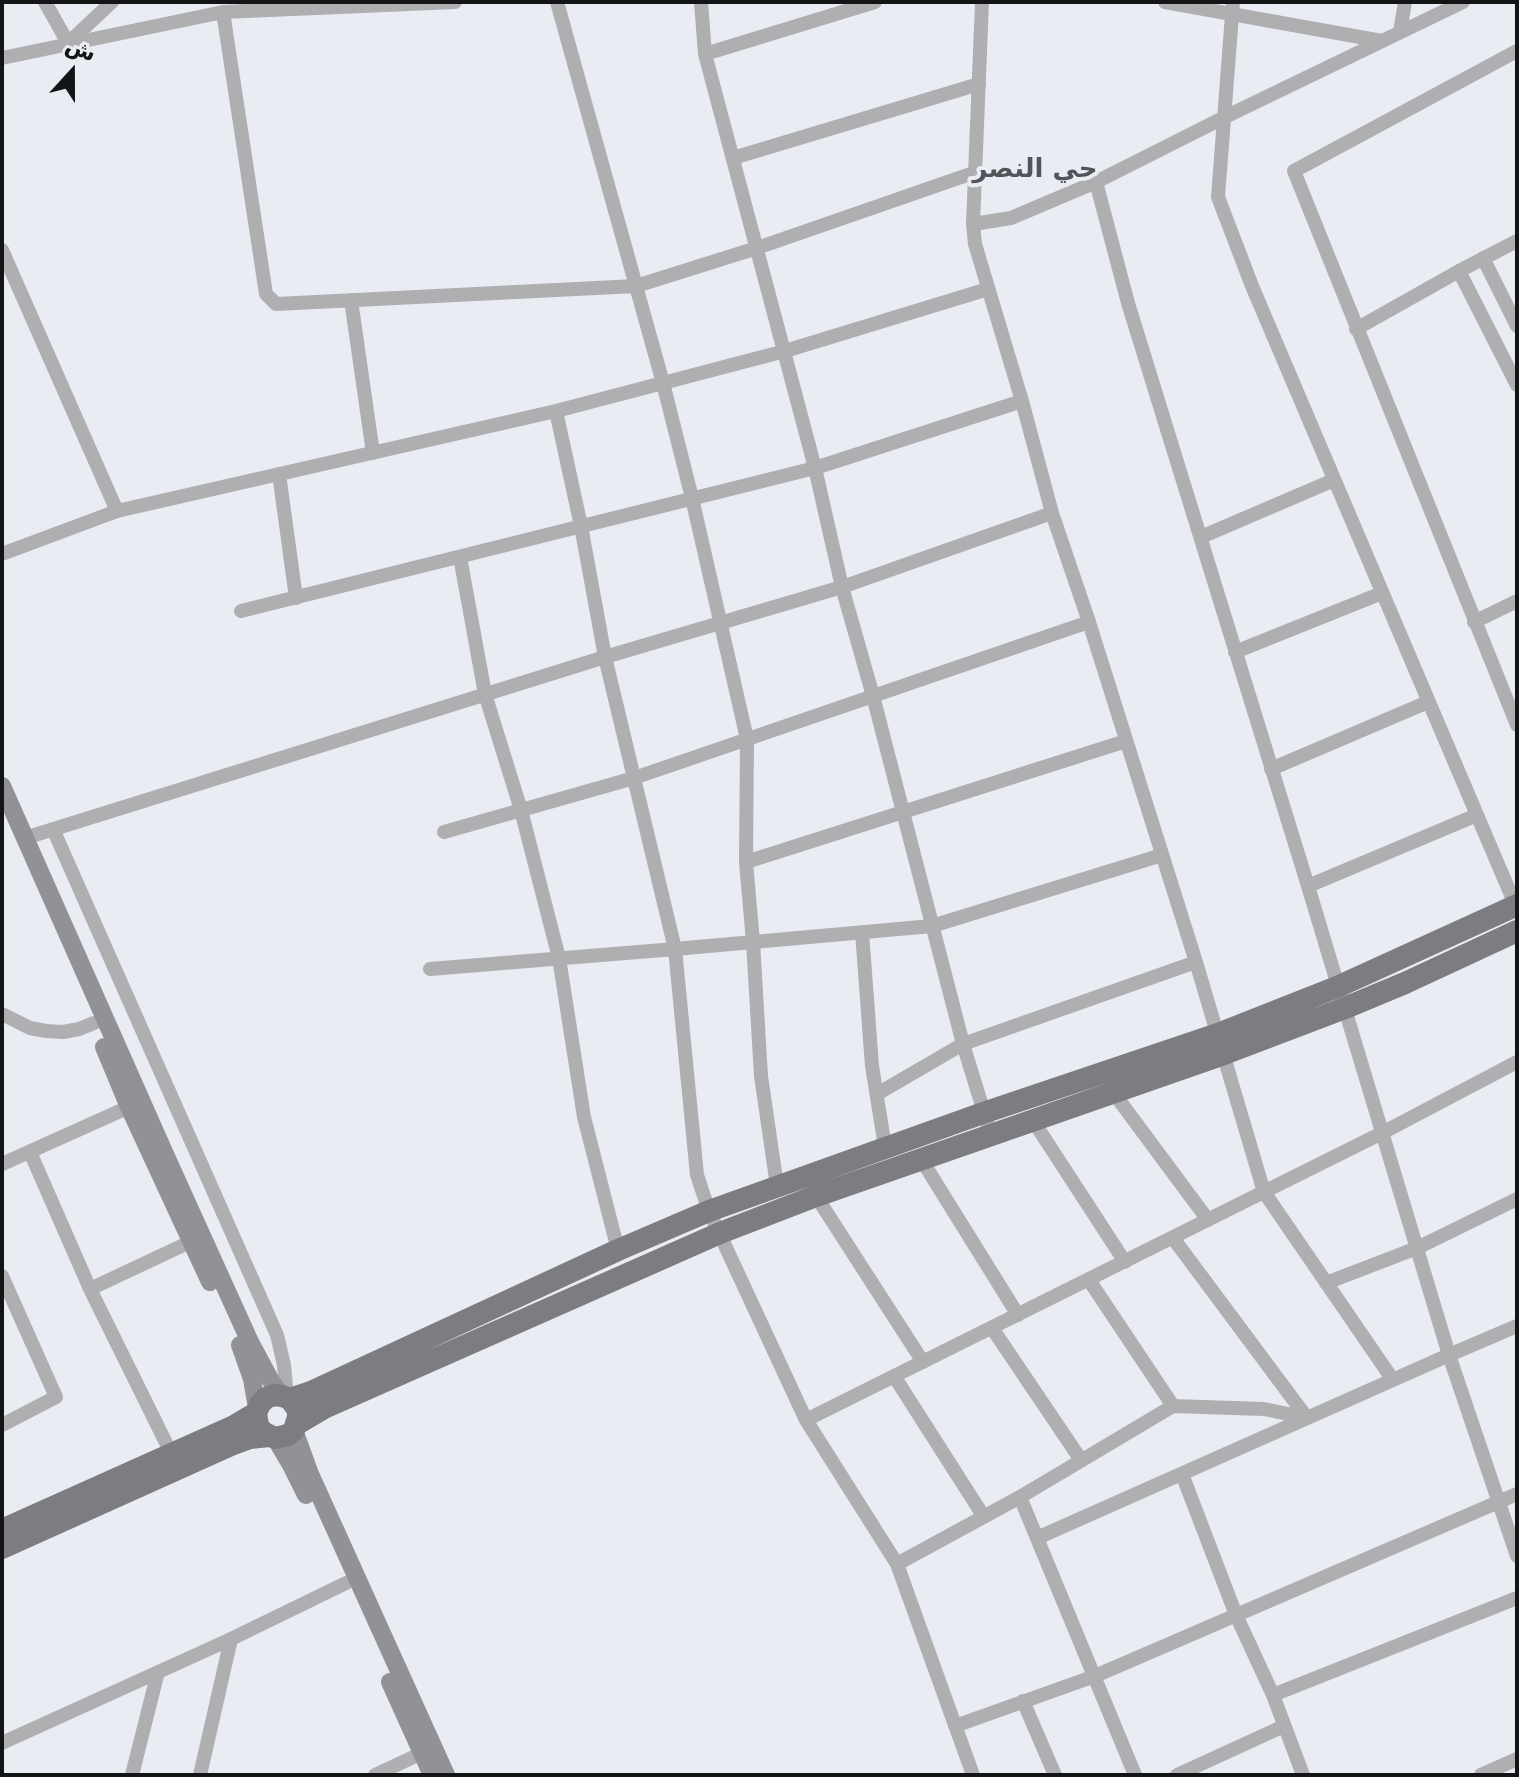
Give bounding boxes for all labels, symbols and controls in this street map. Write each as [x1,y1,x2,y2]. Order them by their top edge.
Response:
north arrow [32,32,112,112]
text: ش [62,32,99,66]
district label: حي النصر [972,154,1098,186]

